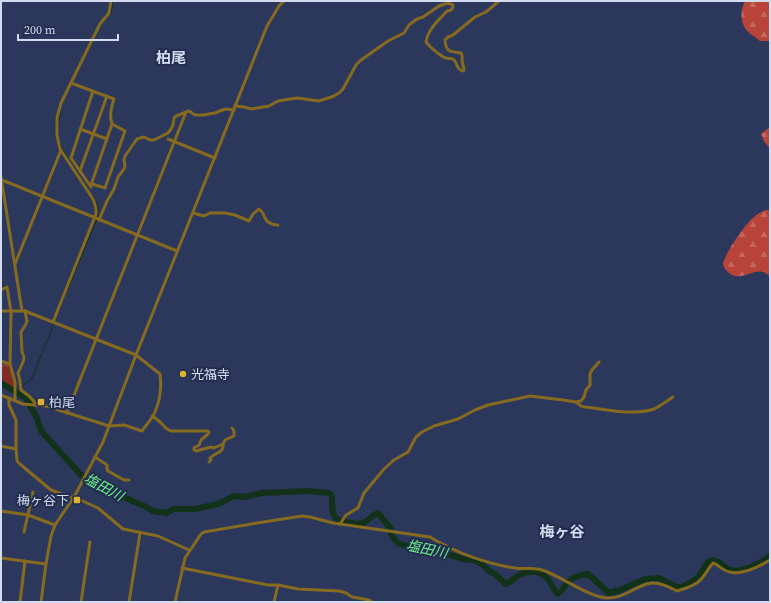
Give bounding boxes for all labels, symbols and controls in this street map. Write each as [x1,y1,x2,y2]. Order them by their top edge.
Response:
scale bar [18,16,118,42]
text: 200 m [24,22,56,38]
district label: 柏尾 [156,47,186,68]
place label: 光福寺 [191,366,230,383]
marker: 光福寺 [178,369,188,379]
place label: 柏尾 [49,394,75,411]
marker: 柏尾 [36,397,46,407]
water label: 塩田川 [81,468,129,507]
place label: 梅ヶ谷下 [17,492,69,509]
marker: 梅ヶ谷下 [72,495,82,505]
district label: 梅ヶ谷 [539,521,585,542]
water label: 塩田川 [404,535,452,564]

